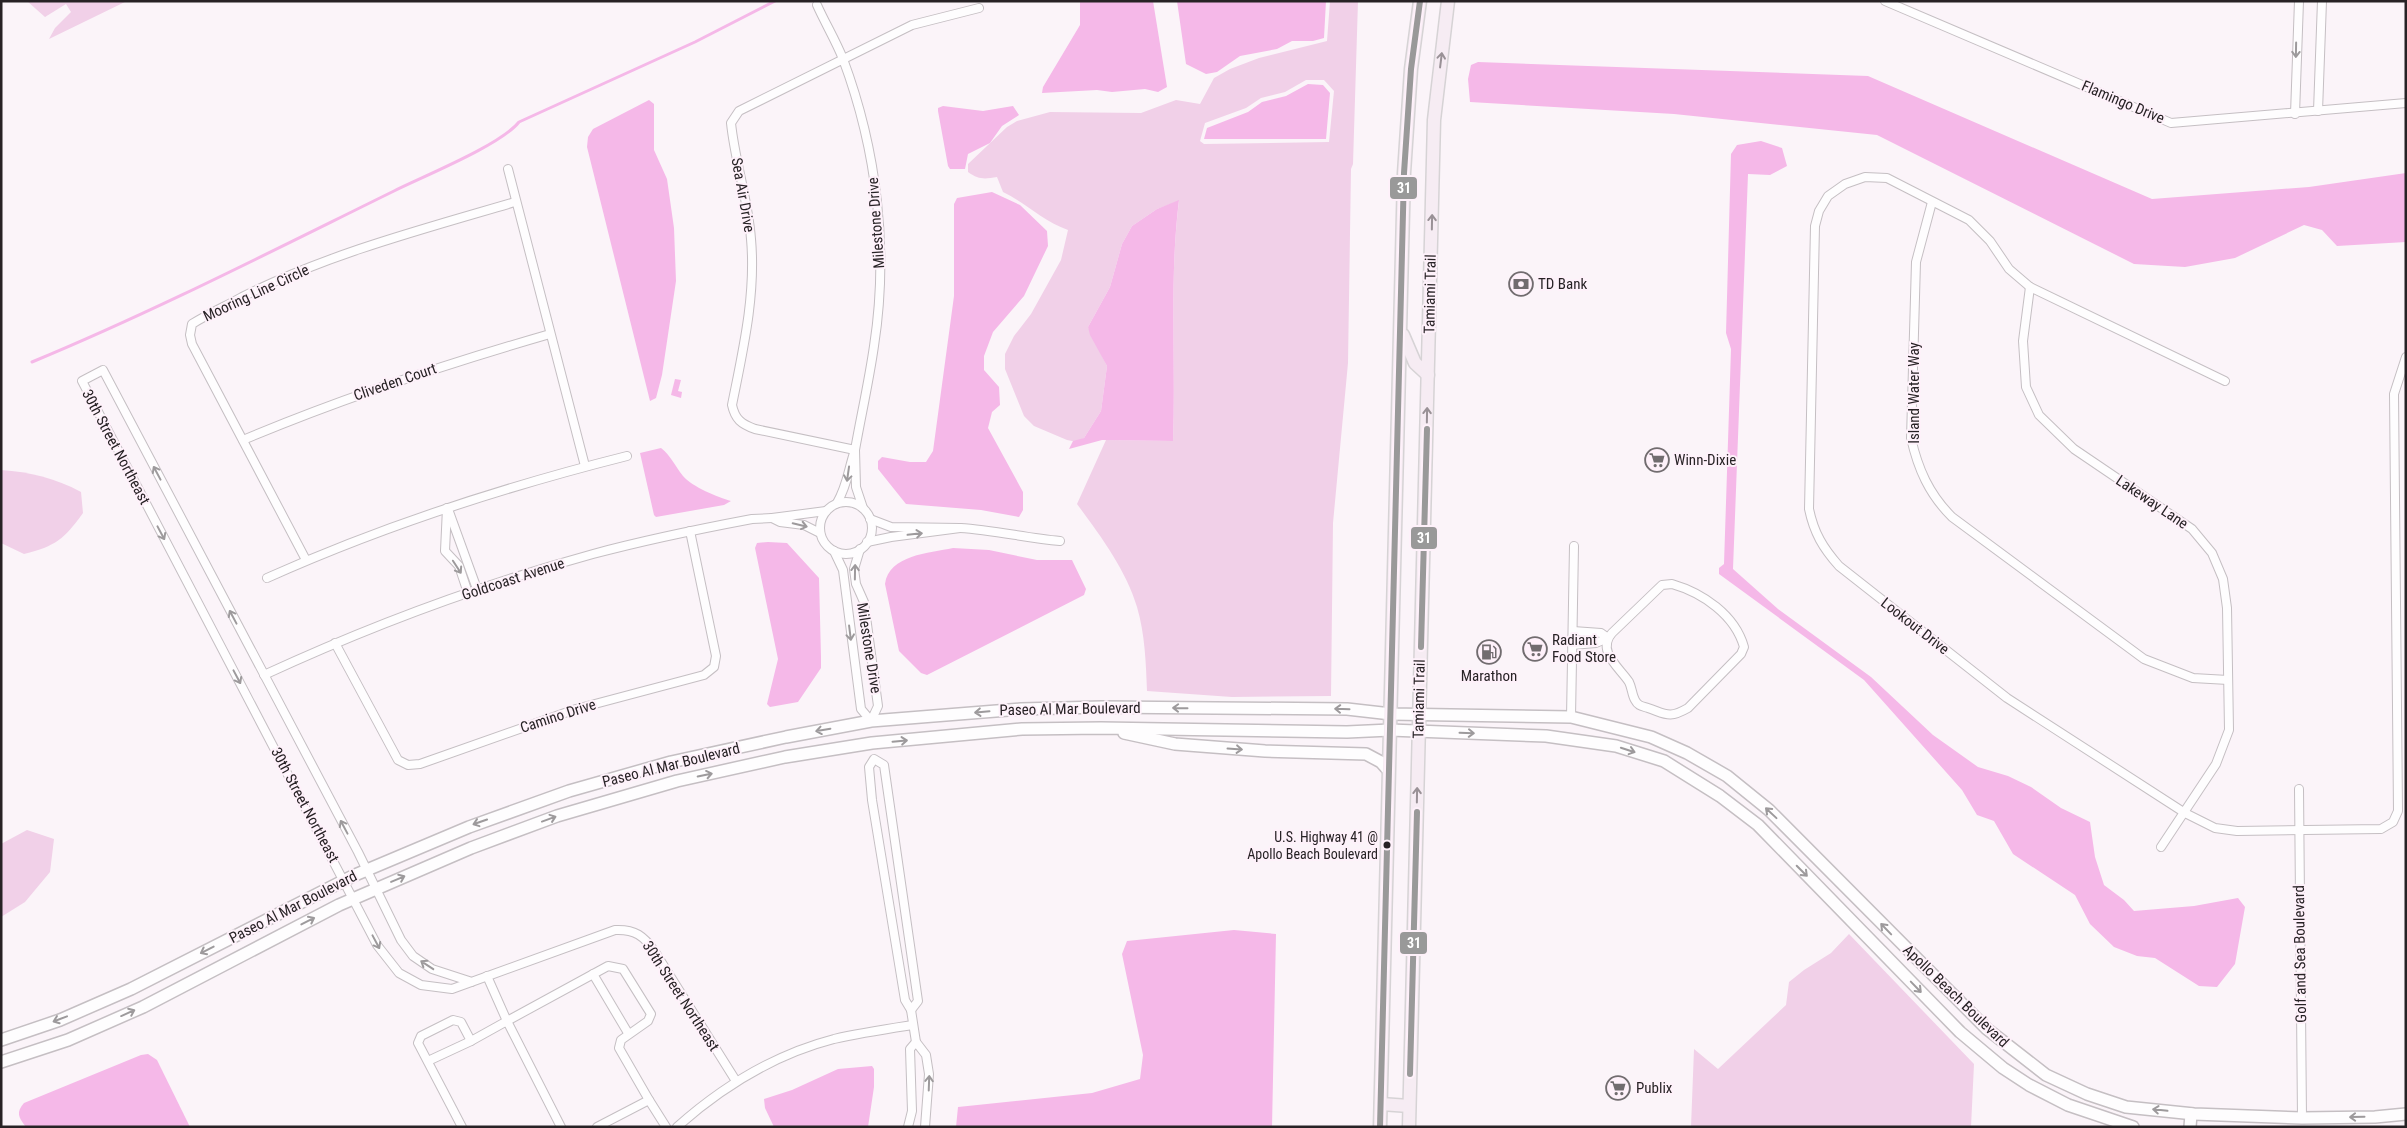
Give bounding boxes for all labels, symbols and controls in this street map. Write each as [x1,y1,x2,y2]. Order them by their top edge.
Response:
one-way arrow [2292,42,2301,58]
one-way arrow [1436,52,1446,68]
street label: Flamingo Drive [2079,76,2167,128]
street label: Sea Air Drive [728,156,758,234]
line badge: 31 [1389,176,1418,200]
street label: Milestone Drive [864,177,888,269]
text: 31 [1397,180,1411,196]
one-way arrow [1427,214,1436,230]
street label: Tamiami Trail [1420,254,1440,334]
street label: Mooring Line Circle [200,261,312,325]
bank icon: TD Bank [1508,271,1534,297]
place label: TD Bank [1538,275,1587,293]
street label: Island Water Way [1905,342,1923,444]
street label: Cliveden Court [351,359,439,405]
street label: 30th Street Northeast [78,387,154,507]
one-way arrow [1422,407,1432,424]
supermarket icon: Winn-Dixie [1644,447,1670,473]
place label: Winn-Dixie [1674,451,1736,469]
one-way arrow [152,466,161,481]
one-way arrow [843,466,853,482]
street label: Lakeway Lane [2113,471,2191,533]
one-way arrow [792,521,808,530]
one-way arrow [157,525,167,540]
line badge: 31 [1410,526,1438,550]
one-way arrow [907,529,923,539]
text: 31 [1417,530,1431,546]
street label: Goldcoast Avenue [459,554,567,604]
one-way arrow [452,559,462,573]
one-way arrow [850,564,860,580]
street label: Lookout Drive [1877,594,1953,658]
street label: Milestone Drive [853,601,885,695]
one-way arrow [228,609,238,624]
one-way arrow [845,624,855,640]
place label: Radiant Food Store [1552,631,1616,666]
supermarket icon: Radiant Food Store [1522,636,1548,662]
fuel station icon: Marathon [1476,639,1502,665]
street label: Tamiami Trail [1409,659,1429,739]
place label: Marathon [1461,667,1517,685]
one-way arrow [232,669,242,684]
street label: Camino Drive [518,695,598,737]
street label: Paseo Al Mar Boulevard [999,699,1141,719]
one-way arrow [1172,703,1188,713]
one-way arrow [1334,705,1350,714]
one-way arrow [975,707,991,717]
one-way arrow [815,725,831,735]
one-way arrow [1459,729,1475,738]
one-way arrow [891,736,907,746]
street label: Paseo Al Mar Boulevard [600,739,742,791]
one-way arrow [1227,744,1243,753]
street label: 30th Street Northeast [267,745,343,865]
one-way arrow [1620,746,1636,755]
one-way arrow [697,770,713,779]
one-way arrow [1412,787,1422,803]
one-way arrow [1765,807,1778,819]
one-way arrow [541,814,556,823]
one-way arrow [473,818,489,827]
one-way arrow [339,821,349,835]
place label: U.S. Highway 41 @ Apollo Beach Boulevard [1247,829,1378,862]
marker: U.S. Highway 41 @ Apollo Beach Boulevard [1382,840,1392,850]
one-way arrow [1796,865,1808,878]
street label: Paseo Al Mar Boulevard [226,867,360,947]
one-way arrow [390,874,405,883]
street label: Golf and Sea Boulevard [2290,885,2310,1023]
one-way arrow [300,916,315,926]
one-way arrow [1880,922,1892,935]
line badge: 31 [1399,931,1428,955]
one-way arrow [371,934,381,949]
text: 31 [1407,935,1421,951]
street label: 30th Street Northeast [639,938,723,1054]
street label: Apollo Beach Boulevard [1899,941,2013,1051]
one-way arrow [200,946,215,955]
one-way arrow [420,960,434,970]
one-way arrow [1910,981,1922,994]
one-way arrow [120,1008,135,1018]
one-way arrow [53,1015,68,1024]
one-way arrow [924,1075,933,1091]
supermarket icon: Publix [1605,1075,1631,1101]
place label: Publix [1636,1079,1673,1097]
one-way arrow [2152,1105,2168,1115]
one-way arrow [2349,1112,2366,1122]

